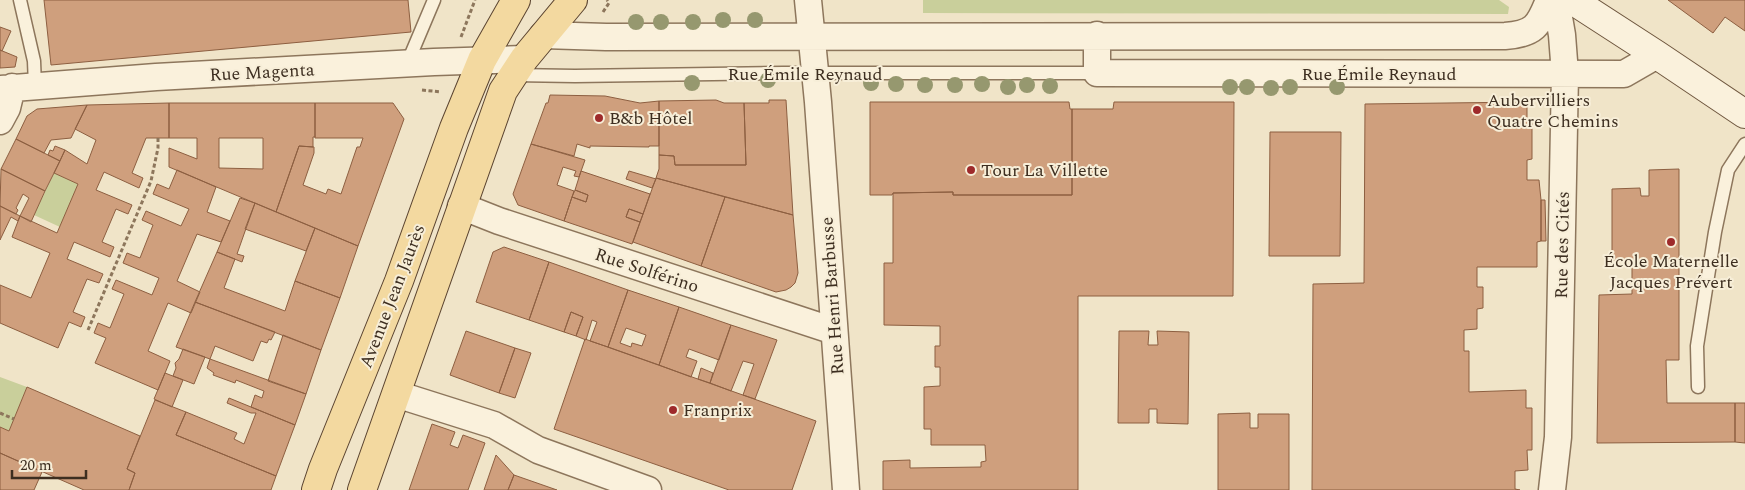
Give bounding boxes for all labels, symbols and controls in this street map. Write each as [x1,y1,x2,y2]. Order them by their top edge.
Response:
street label: Rue Magenta [209,56,315,89]
street label: Rue Émile Reynaud [727,61,883,88]
street label: Rue Émile Reynaud [1301,61,1457,88]
place label: Aubervilliers Quatre Chemins [1487,87,1619,135]
marker: Aubervilliers Quatre Chemins [1471,104,1483,116]
place label: B&b Hôtel [609,105,693,132]
marker: B&b Hôtel [593,112,605,124]
place label: Tour La Villette [981,157,1108,184]
marker: Tour La Villette [965,164,977,176]
street label: Rue des Cités [1548,191,1577,299]
street label: Rue Henri Barbusse [814,216,851,376]
street label: Avenue Jean Jaurès [353,220,432,372]
marker: École Maternelle Jacques Prévert [1665,236,1677,248]
street label: Rue Solférino [591,241,702,300]
place label: École Maternelle Jacques Prévert [1603,248,1739,296]
place label: Franprix [683,397,752,424]
marker: Franprix [667,404,679,416]
scale bar [12,448,86,480]
text: 20 m [20,454,52,477]

